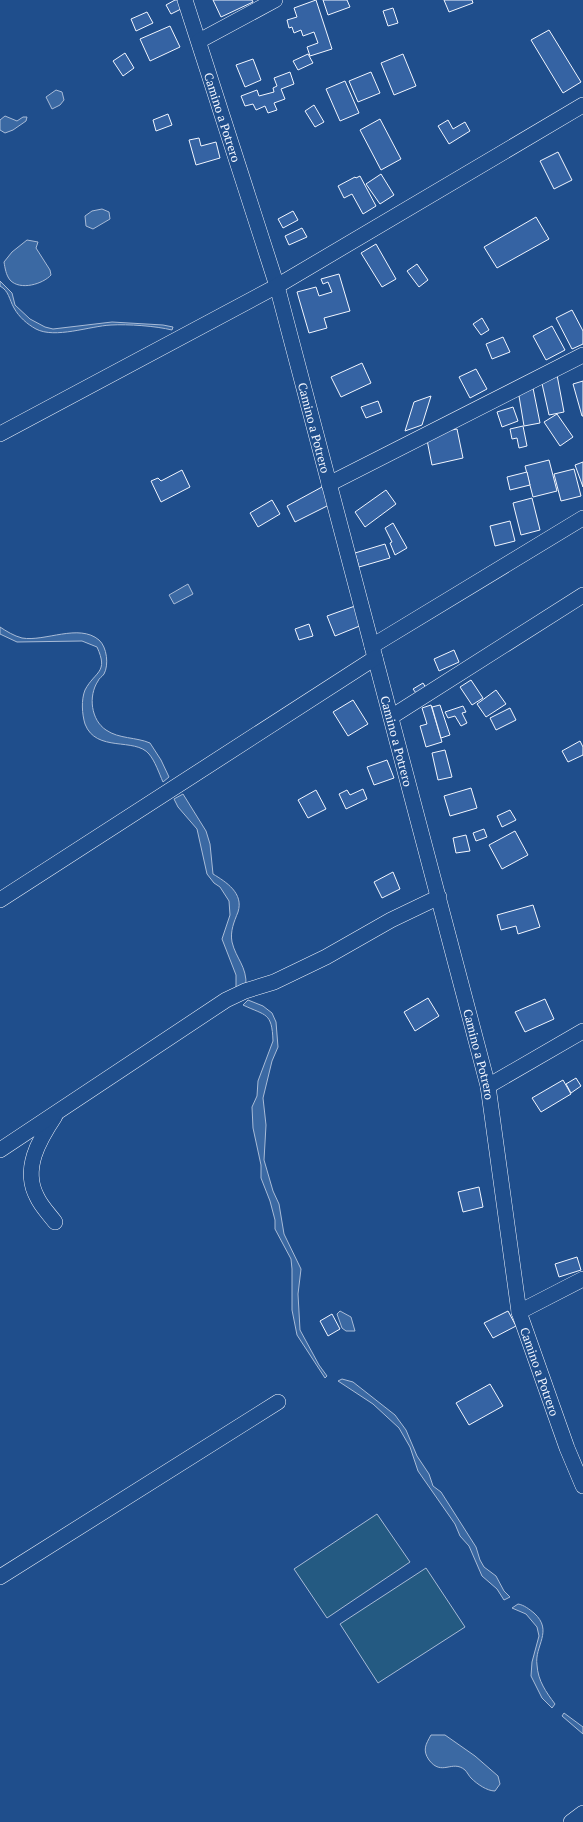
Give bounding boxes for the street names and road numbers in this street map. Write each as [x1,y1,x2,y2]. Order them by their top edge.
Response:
street label: Camino a Potrero [201,70,244,164]
street label: Camino a Potrero [295,381,334,475]
street label: Camino a Potrero [378,694,416,788]
street label: Camino a Potrero [461,1007,497,1101]
street label: Camino a Potrero [517,1325,563,1418]

